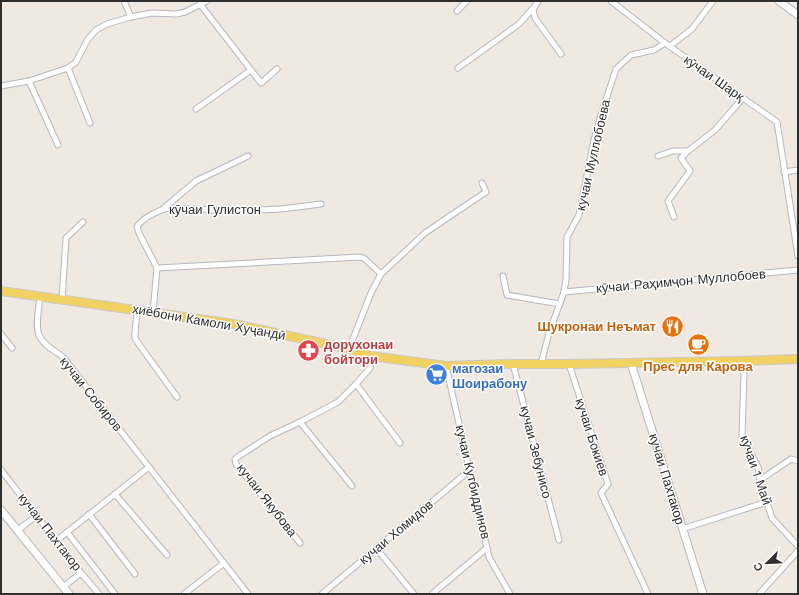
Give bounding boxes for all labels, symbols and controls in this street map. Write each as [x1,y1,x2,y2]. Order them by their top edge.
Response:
street label: кӯчаи Шарқ [681,52,747,104]
street label: кучаи Муллобоева [573,97,613,212]
street label: кӯчаи Гулистон [169,202,261,217]
street label: кӯчаи Раҳимҷон Муллобоев [596,266,767,296]
street label: хиёбони Камоли Хуҷандӣ [131,301,287,343]
restaurant icon: Шукронаи Неъмат [659,313,685,339]
place label: Шукронаи Неъмат [537,319,656,334]
cafe icon: Прес для Карова [685,331,711,357]
place label: дорухонаи бойтори [324,337,393,367]
pharmacy icon: дорухонаи бойтори [295,338,321,364]
street label: кучаи Собиров [57,354,125,434]
place label: Прес для Карова [643,359,753,374]
place label: магозаи Шоирабону [452,361,528,391]
supermarket icon: магозаи Шоирабону [423,362,449,388]
street label: кучаи Бокиев [572,396,612,478]
street label: кучаи Зебунисо [517,404,555,500]
street label: кучаи Кутбиддинов [453,424,493,541]
street label: кучаи Пахтакор [646,432,688,526]
street label: кӯчаи 1 Май [737,433,775,507]
street label: кучаи Якубова [234,460,301,540]
street label: кучаи Пахтакор [15,490,85,574]
street label: кучаи Хомидов [356,497,436,567]
north arrow [747,543,787,583]
text: С [751,561,766,573]

